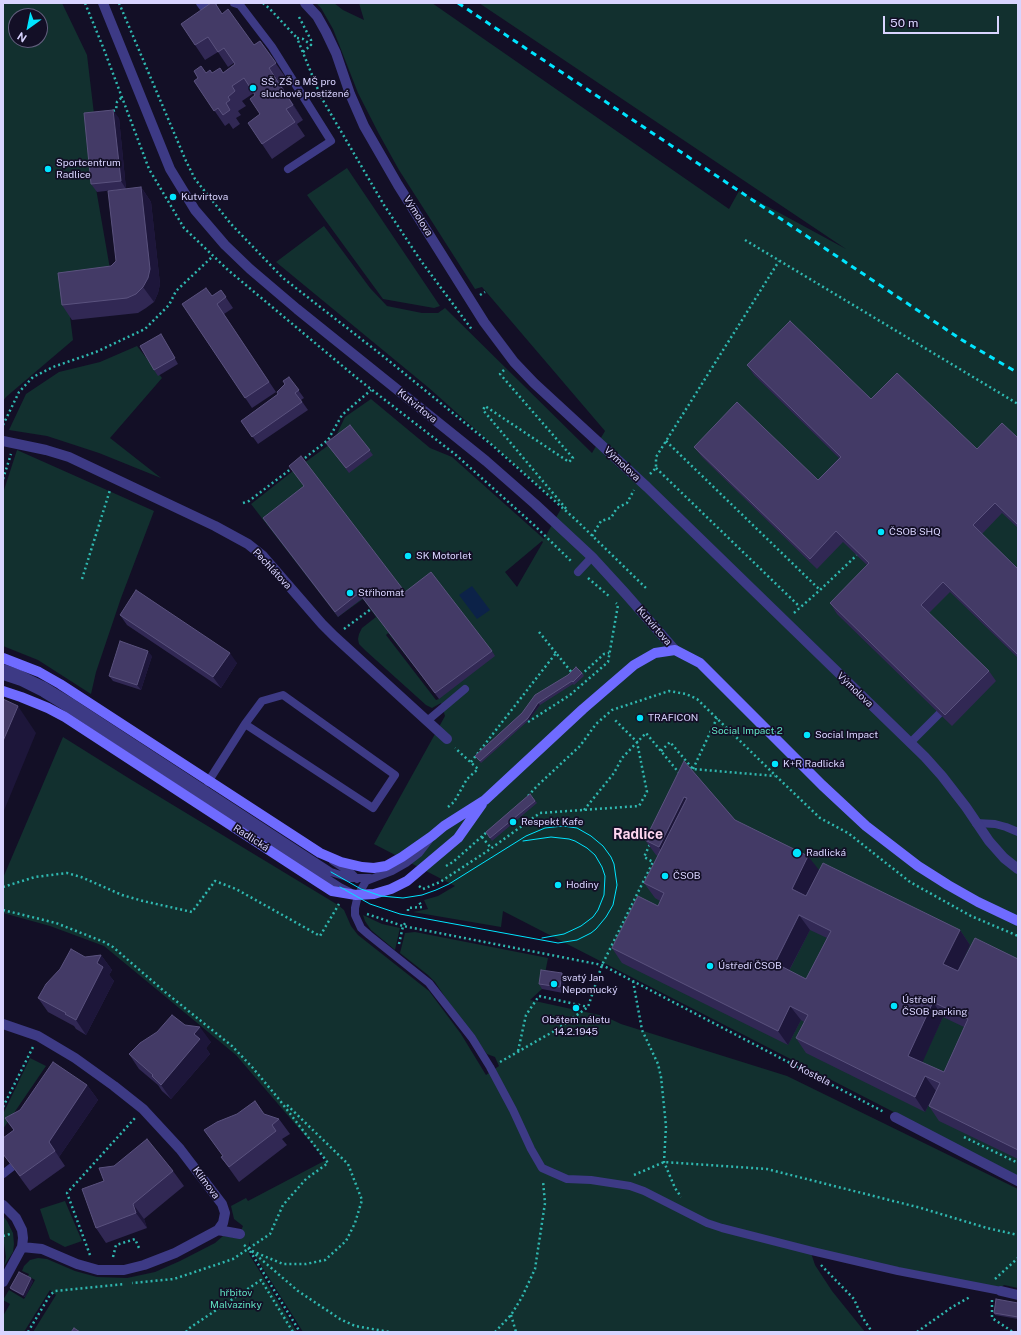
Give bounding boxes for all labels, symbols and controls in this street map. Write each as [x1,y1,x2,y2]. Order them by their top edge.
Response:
north arrow [8,8,48,48]
scale bar [885,8,1001,34]
text: 50 m [890,16,918,30]
text: N [15,30,29,45]
place label: SŠ, ZŠ a MŠ pro sluchově postižené [261,76,349,100]
marker: SŠ, ZŠ a MŠ pro sluchově postižené [248,83,258,93]
place label: Sportcentrum Radlice [56,157,121,180]
marker: Sportcentrum Radlice [43,164,53,174]
place label: Kutvirtova [181,191,228,203]
marker: Kutvirtova [168,192,178,202]
street label: Výmolova [401,194,435,238]
street label: Kutvirtova [395,386,439,426]
street label: Výmolova [601,444,643,484]
place label: ČSOB SHQ [889,526,941,538]
marker: ČSOB SHQ [876,527,886,537]
street label: Pechlátova [250,546,294,592]
place label: SK Motorlet [416,550,472,562]
marker: SK Motorlet [403,551,413,561]
place label: Střihomat [358,587,404,599]
marker: Střihomat [345,588,355,598]
street label: Kutvirtova [634,604,674,648]
street label: Výmolova [835,670,875,710]
place label: TRAFICON [648,712,698,724]
marker: TRAFICON [635,713,645,723]
park label: Social Impact 2 [711,725,783,737]
place label: Social Impact [815,729,878,741]
marker: Social Impact [802,730,812,740]
place label: K+R Radlická [783,758,845,770]
marker: K+R Radlická [770,759,780,769]
place label: Respekt Kafe [521,816,583,828]
marker: Respekt Kafe [508,817,518,827]
street label: Radlická [231,822,271,854]
district label: Radlice [613,827,663,843]
marker: Radlická [791,847,803,859]
place label: Radlická [806,847,846,859]
place label: ČSOB [673,870,700,882]
marker: ČSOB [660,871,670,881]
place label: Hodiny [566,879,599,891]
marker: Hodiny [553,880,563,890]
place label: Ústředí ČSOB [718,960,782,972]
marker: Ústředí ČSOB [705,961,715,971]
place label: svatý Jan Nepomucký [562,972,618,996]
marker: svatý Jan Nepomucký [549,979,559,989]
place label: Ústředí ČSOB parking [902,994,967,1018]
marker: Ústředí ČSOB parking [889,1001,899,1011]
marker: Obětem náletu 14.2.1945 [571,1003,581,1013]
place label: Obětem náletu 14.2.1945 [542,1014,610,1038]
street label: U Kostela [787,1058,833,1088]
street label: Klímova [190,1165,222,1201]
park label: hřbitov Malvazinky [210,1287,262,1310]

